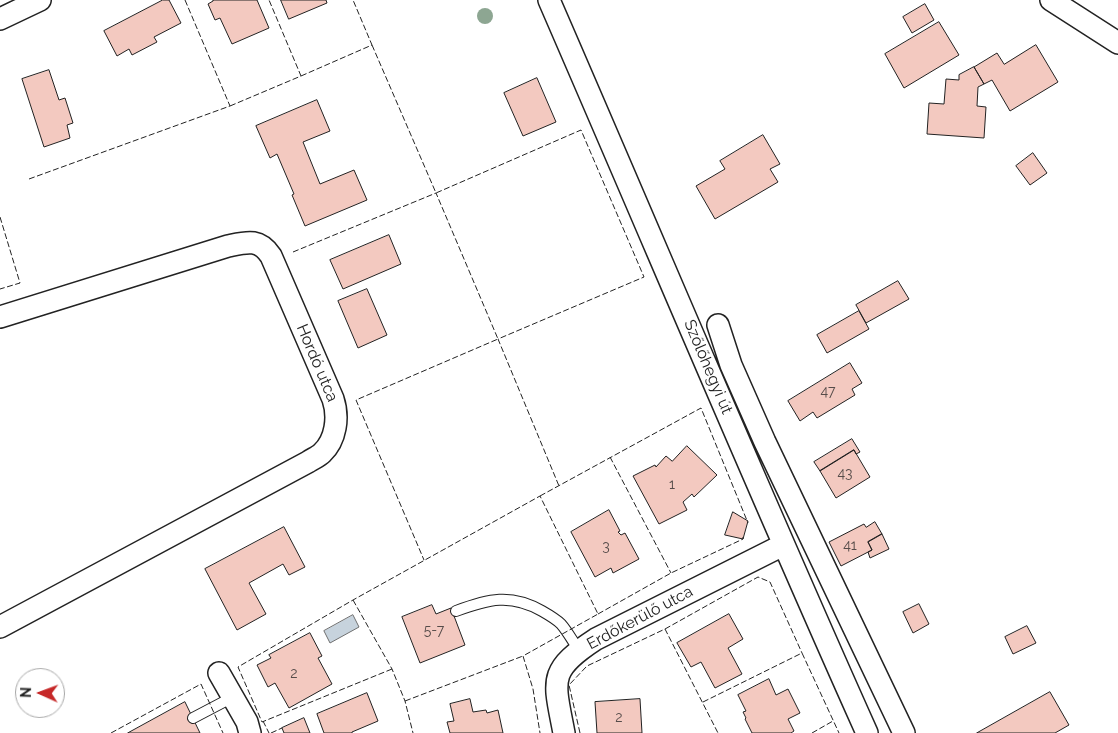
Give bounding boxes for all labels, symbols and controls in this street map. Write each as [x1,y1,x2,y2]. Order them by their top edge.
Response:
street label: Szőlőhegyi út [680,317,736,417]
street label: Hordó utca [292,321,342,405]
house number: 47 [820,384,836,400]
house number: 43 [837,466,853,482]
house number: 1 [669,477,675,493]
house number: 41 [843,538,857,554]
house number: 3 [602,539,610,555]
street label: Erdőkerülő utca [584,582,696,654]
house number: 5-7 [424,623,444,639]
house number: 2 [290,666,298,682]
north arrow [15,668,65,718]
text: N [18,687,34,698]
house number: 2 [615,710,623,726]

